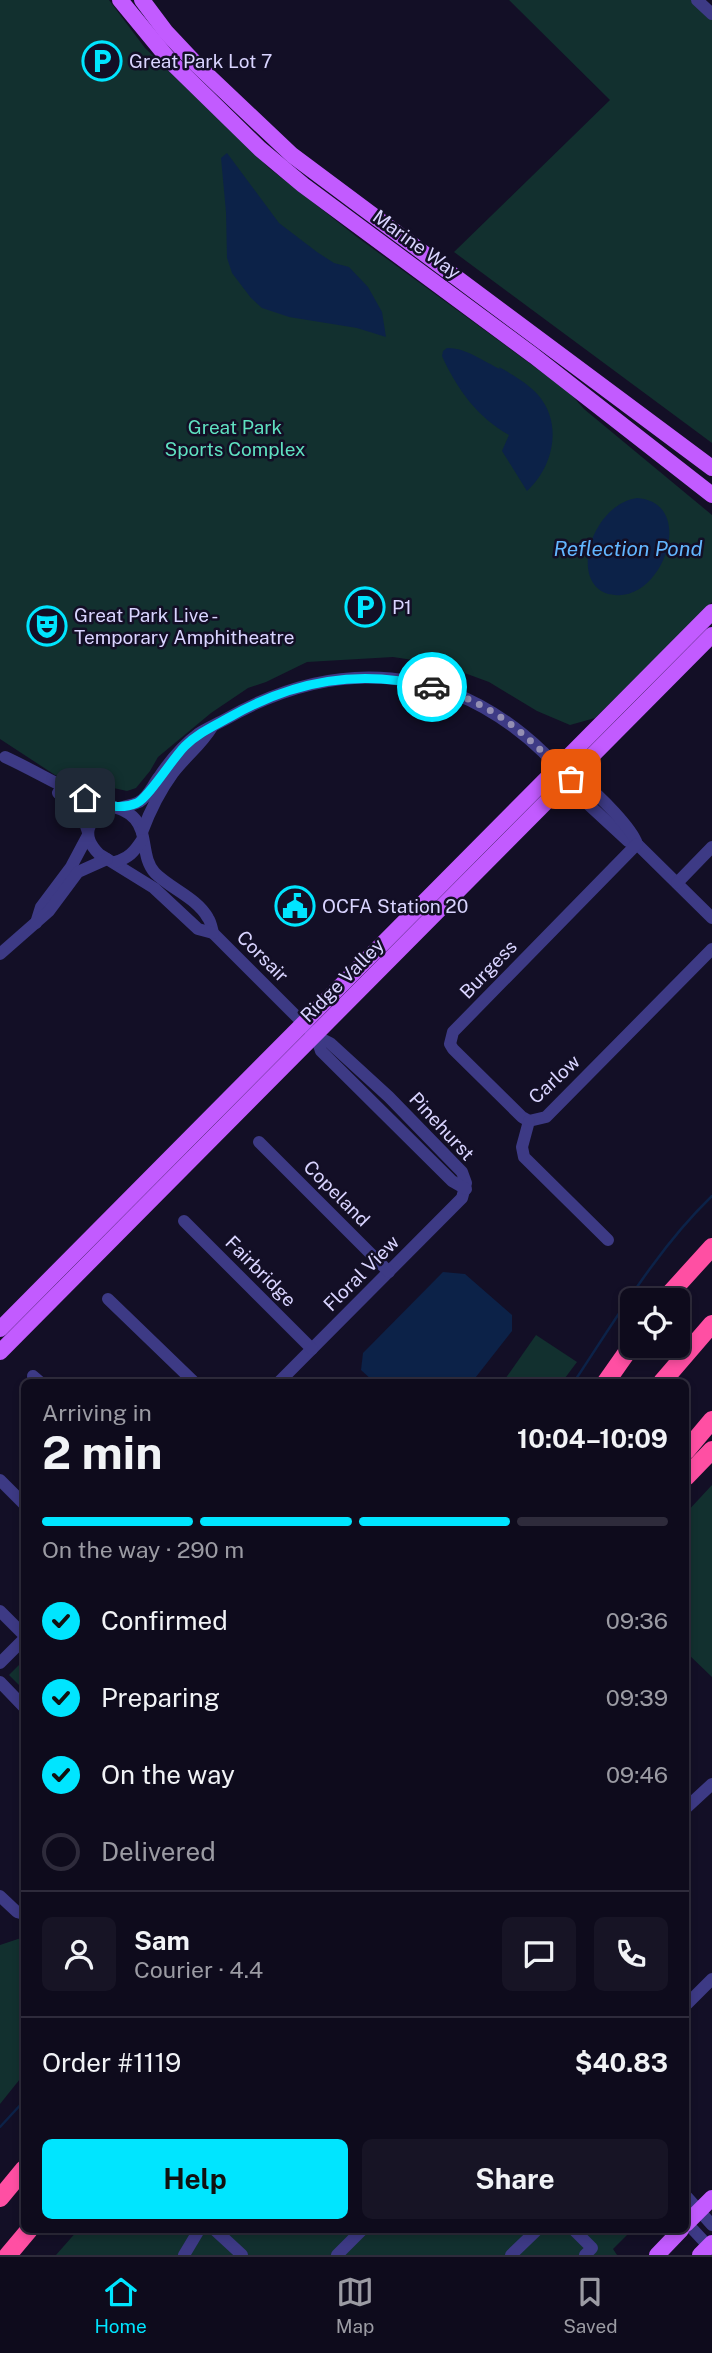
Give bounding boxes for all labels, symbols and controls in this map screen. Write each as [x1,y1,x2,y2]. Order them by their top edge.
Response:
parking icon: Great Park Lot 7 [81,40,123,82]
place label: Great Park Lot 7 [129,50,272,72]
street label: Marine Way [369,205,465,283]
park label: Great Park Sports Complex [164,416,306,460]
water label: Reflection Pond [553,536,703,561]
parking icon: P1 [344,586,386,628]
place label: P1 [392,596,412,618]
place label: Great Park Live - Temporary Amphitheatre [74,604,295,648]
theatre icon: Great Park Live - Temporary Amphitheatre [26,605,68,647]
courier [397,652,467,722]
icon: car [413,668,451,706]
pin [541,749,601,809]
icon: bag [552,760,590,798]
pin [55,768,115,828]
icon: home [66,779,104,817]
public building icon: OCFA Station 20 [274,885,316,927]
place label: OCFA Station 20 [322,895,468,917]
street label: Corsair [233,926,293,986]
street label: Ridge Valley [296,934,388,1026]
street label: Burgess [455,935,521,1003]
street label: Carlow [524,1050,584,1108]
street label: Pinehurst [405,1087,479,1165]
street label: Copeland [299,1155,375,1231]
street label: Fairbridge [221,1231,301,1311]
street label: Floral View [319,1231,403,1315]
map controls [620,1288,690,1358]
button: locate [620,1288,690,1358]
text: Arriving in [42,1399,152,1426]
text: 10:04–10:09 [517,1423,668,1454]
text: 2 min [42,1425,162,1479]
text: On the way · 290 m [42,1536,244,1563]
icon: check [42,1602,80,1640]
text: Confirmed [101,1605,228,1636]
text: 09:36 [606,1607,668,1634]
icon: check [42,1679,80,1717]
text: Preparing [101,1682,220,1713]
text: 09:39 [606,1684,668,1711]
icon: check [42,1756,80,1794]
text: On the way [101,1759,235,1790]
text: 09:46 [606,1761,668,1788]
text: Delivered [101,1836,216,1867]
button: person [42,1917,116,1991]
button: chat [502,1917,576,1991]
button: phone [594,1917,668,1991]
text: Sam [134,1925,190,1956]
text: Courier · 4.4 [134,1956,263,1983]
text: Order #1119 [42,2047,181,2078]
text: $40.83 [575,2047,668,2078]
button: Help [42,2139,348,2219]
button: Share [362,2139,668,2219]
tab: Home [94,2273,147,2337]
tab: Map [336,2273,374,2337]
tab: Saved [563,2273,618,2337]

